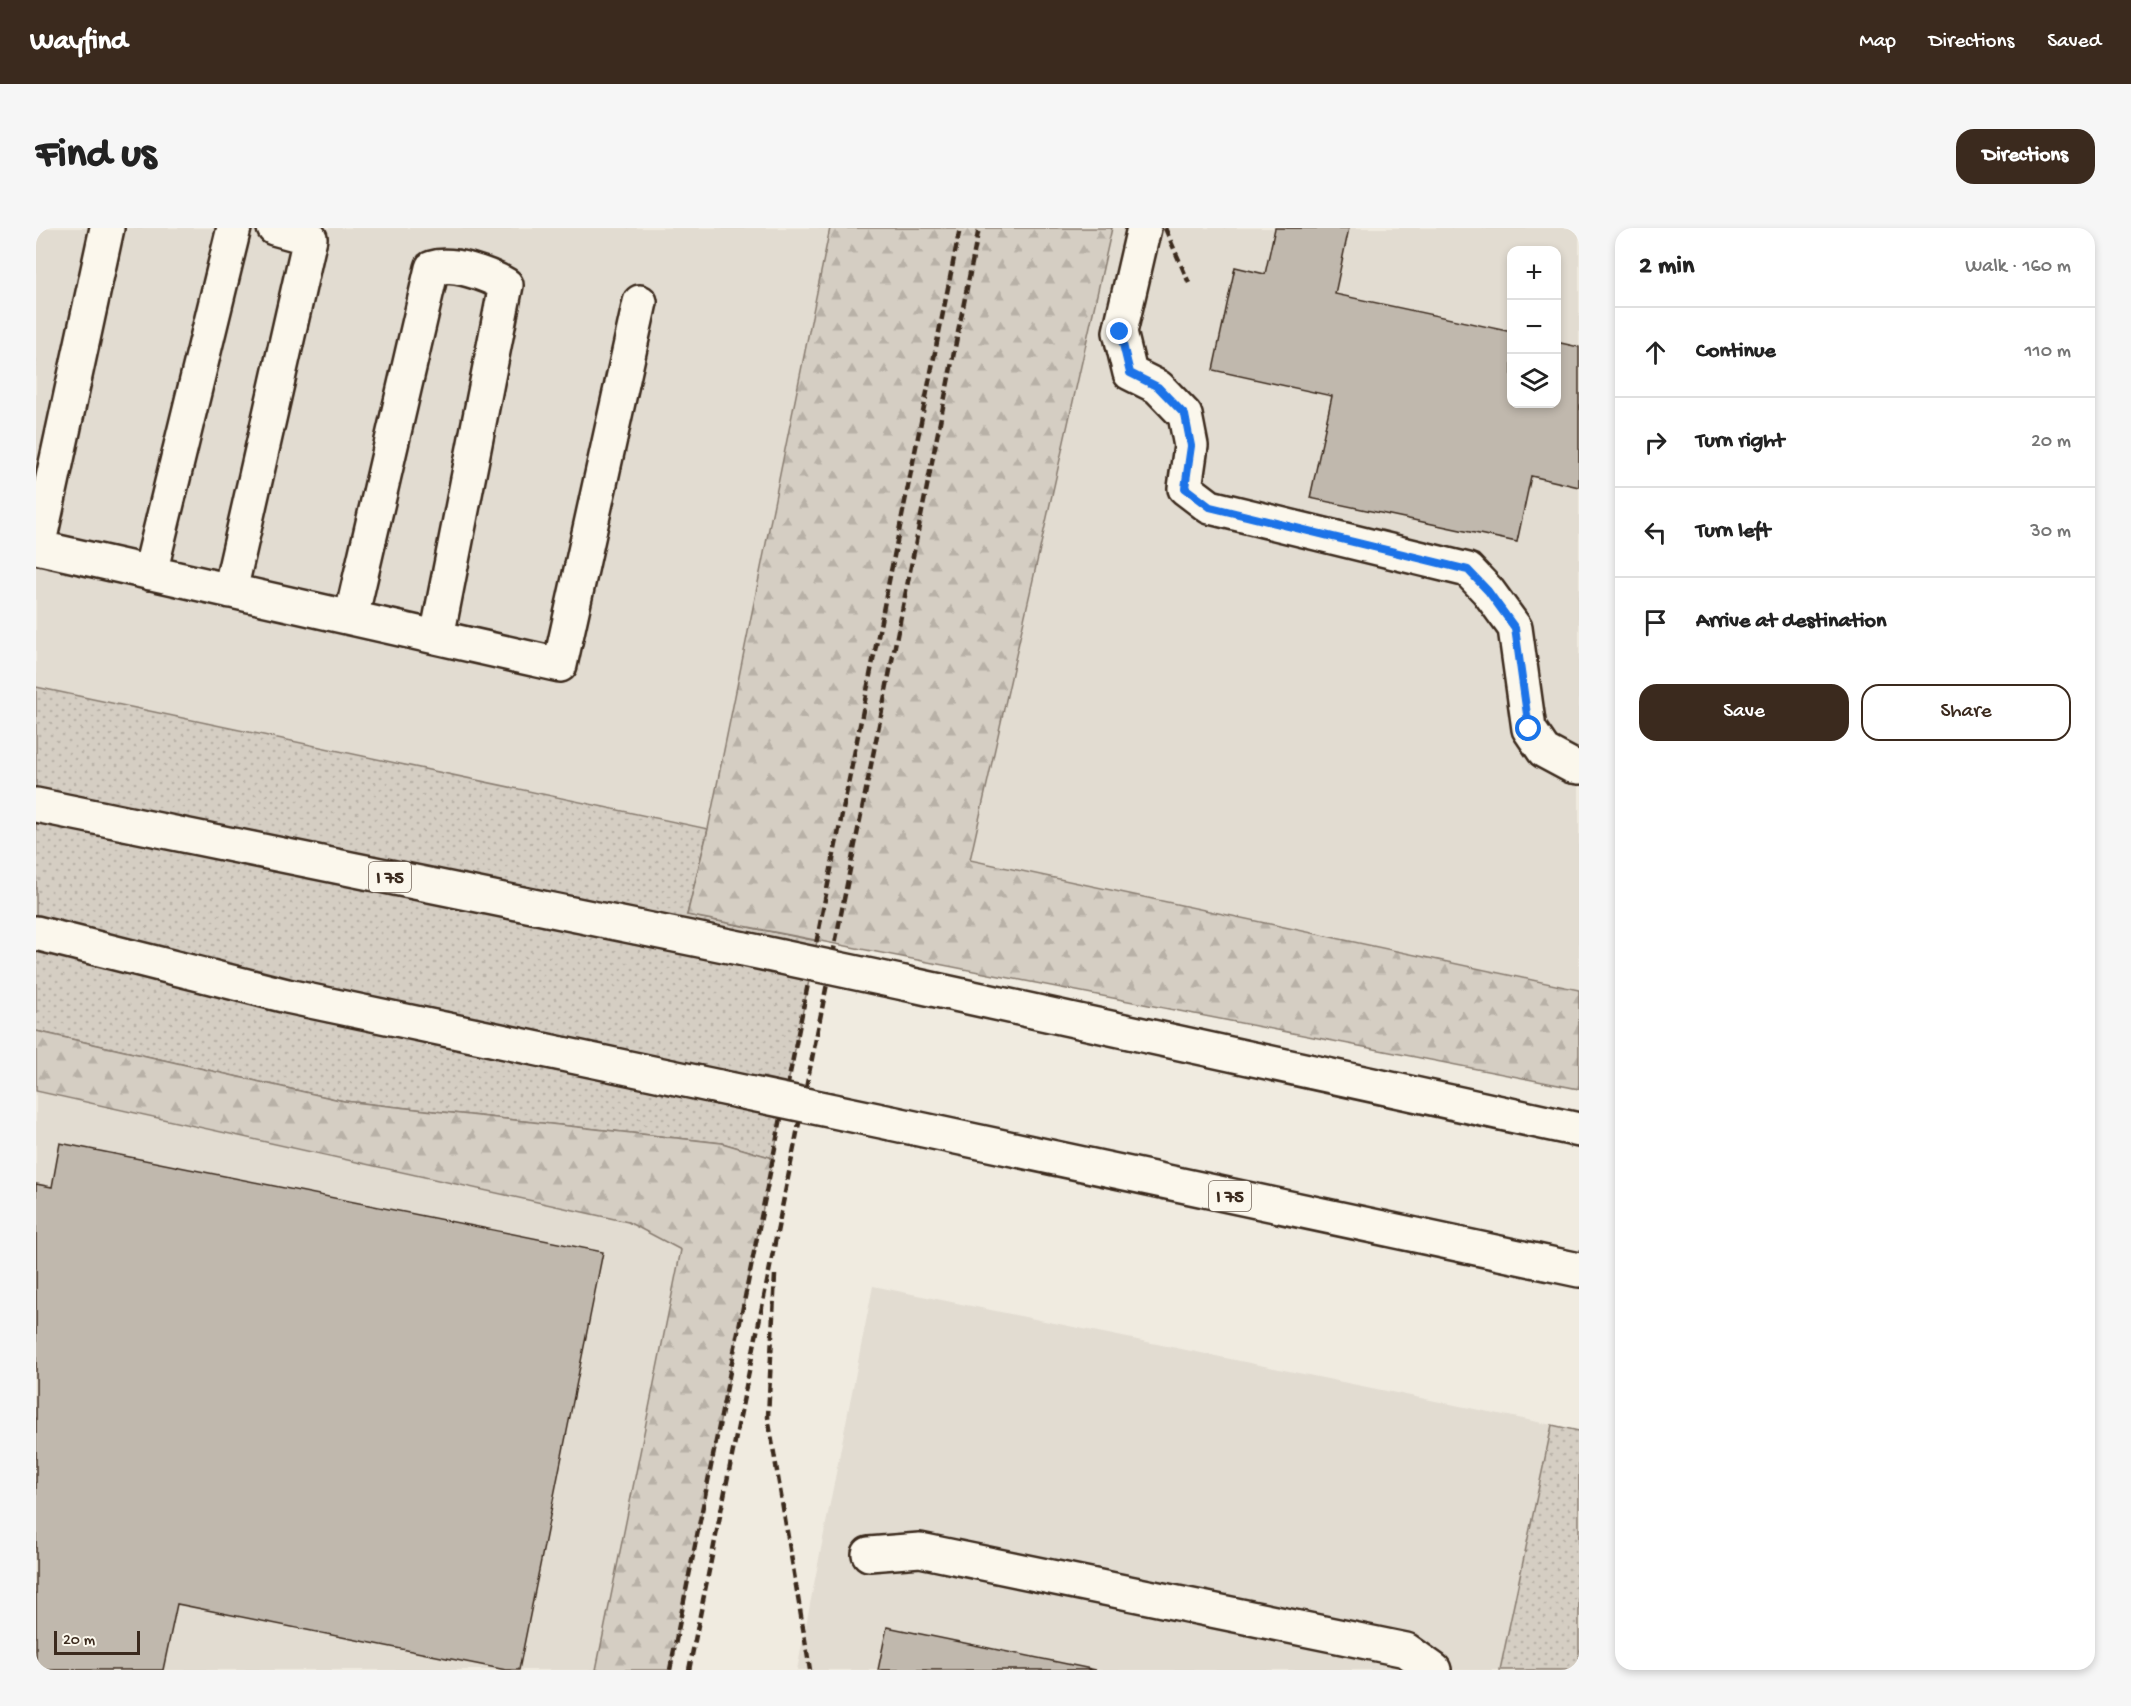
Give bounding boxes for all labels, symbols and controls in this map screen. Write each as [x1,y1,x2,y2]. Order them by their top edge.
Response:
text: Wayfind [30,26,127,59]
text: Map [1859,30,1896,55]
text: Directions [1929,30,2014,55]
text: Saved [2047,30,2101,55]
button: Directions [1956,129,2095,184]
text: Find us [36,132,156,181]
map controls [1507,246,1561,408]
button: + [1507,246,1561,300]
text: 2 min [1639,252,1694,283]
text: Walk · 160 m [1965,256,2071,279]
button: − [1507,300,1561,354]
route end [1106,318,1132,344]
icon: ahead [1639,336,1672,369]
text: Continue [1696,339,1776,365]
text: 110 m [2025,341,2071,364]
button: layers [1507,354,1561,408]
icon: right [1639,426,1672,459]
text: Turn right [1696,429,1784,455]
text: 20 m [2031,431,2071,454]
icon: left [1639,516,1672,549]
text: Turn left [1696,519,1770,545]
text: 30 m [2030,521,2071,544]
icon: arrive [1639,606,1672,639]
text: Arrive at destination [1696,609,1886,635]
button: Save [1639,684,1849,741]
button: Share [1861,684,2071,741]
route start [1515,715,1541,741]
road number: I 75 [369,862,411,892]
road number: I 75 [1209,1181,1251,1211]
scale bar [54,1628,140,1656]
text: 20 m [63,1632,95,1651]

